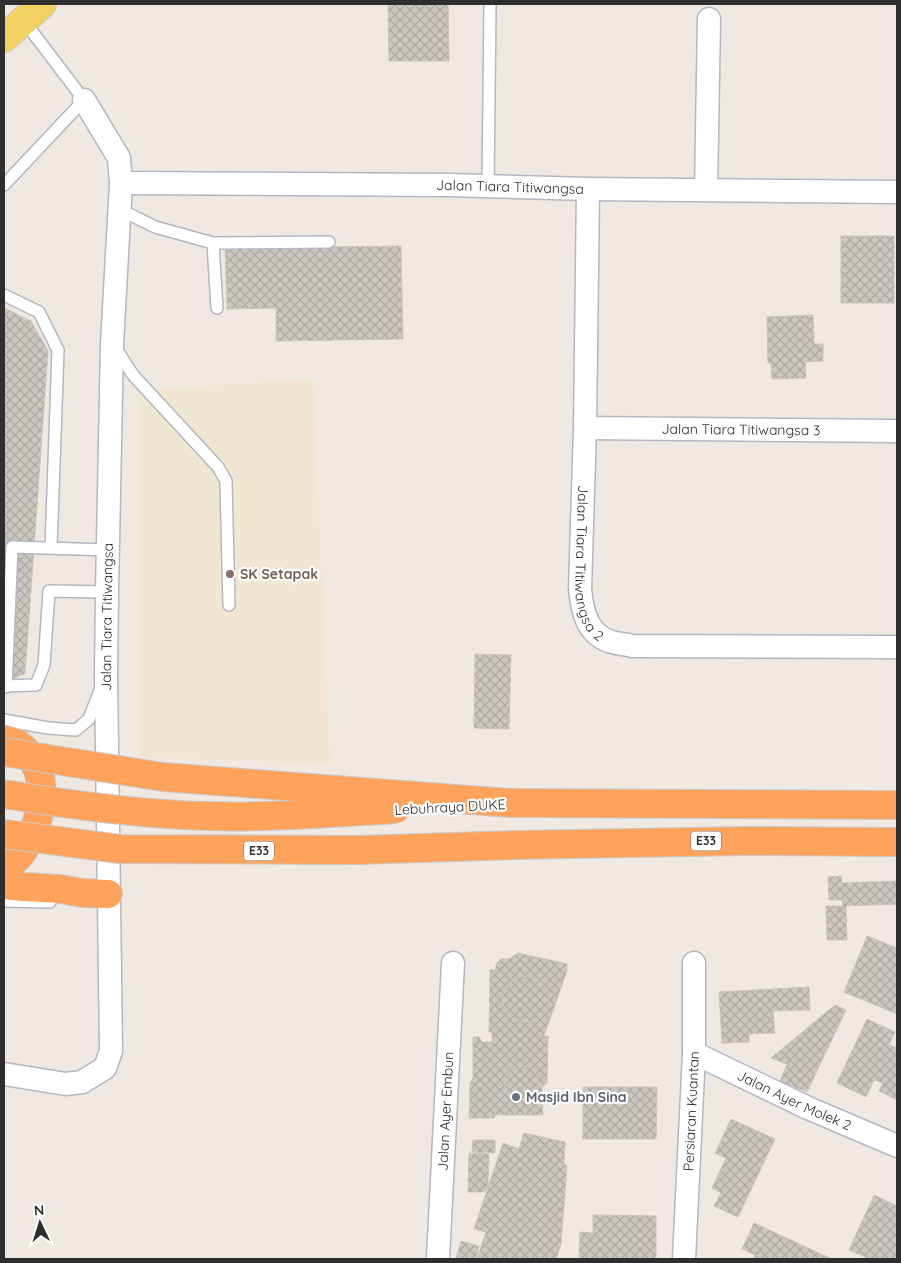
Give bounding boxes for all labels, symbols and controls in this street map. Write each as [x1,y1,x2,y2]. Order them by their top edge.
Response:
street label: Jalan Tiara Titiwangsa [436,176,584,198]
street label: Jalan Tiara Titiwangsa 3 [661,420,821,439]
street label: Jalan Tiara Titiwangsa 2 [571,485,607,645]
street label: Jalan Tiara Titiwangsa [97,543,117,691]
place label: SK Setapak [240,565,318,583]
marker: SK Setapak [224,568,236,580]
street label: Lebuhraya DUKE [394,795,506,819]
road number: E33 [691,831,721,850]
road number: E33 [244,841,274,860]
street label: Jalan Ayer Embun [433,1051,457,1171]
street label: Persiaran Kuantan [679,1051,703,1172]
street label: Jalan Ayer Molek 2 [734,1066,854,1135]
place label: Masjid Ibn Sina [526,1088,627,1106]
marker: Masjid Ibn Sina [510,1091,522,1103]
north arrow [15,1198,65,1248]
text: N [33,1201,45,1219]

